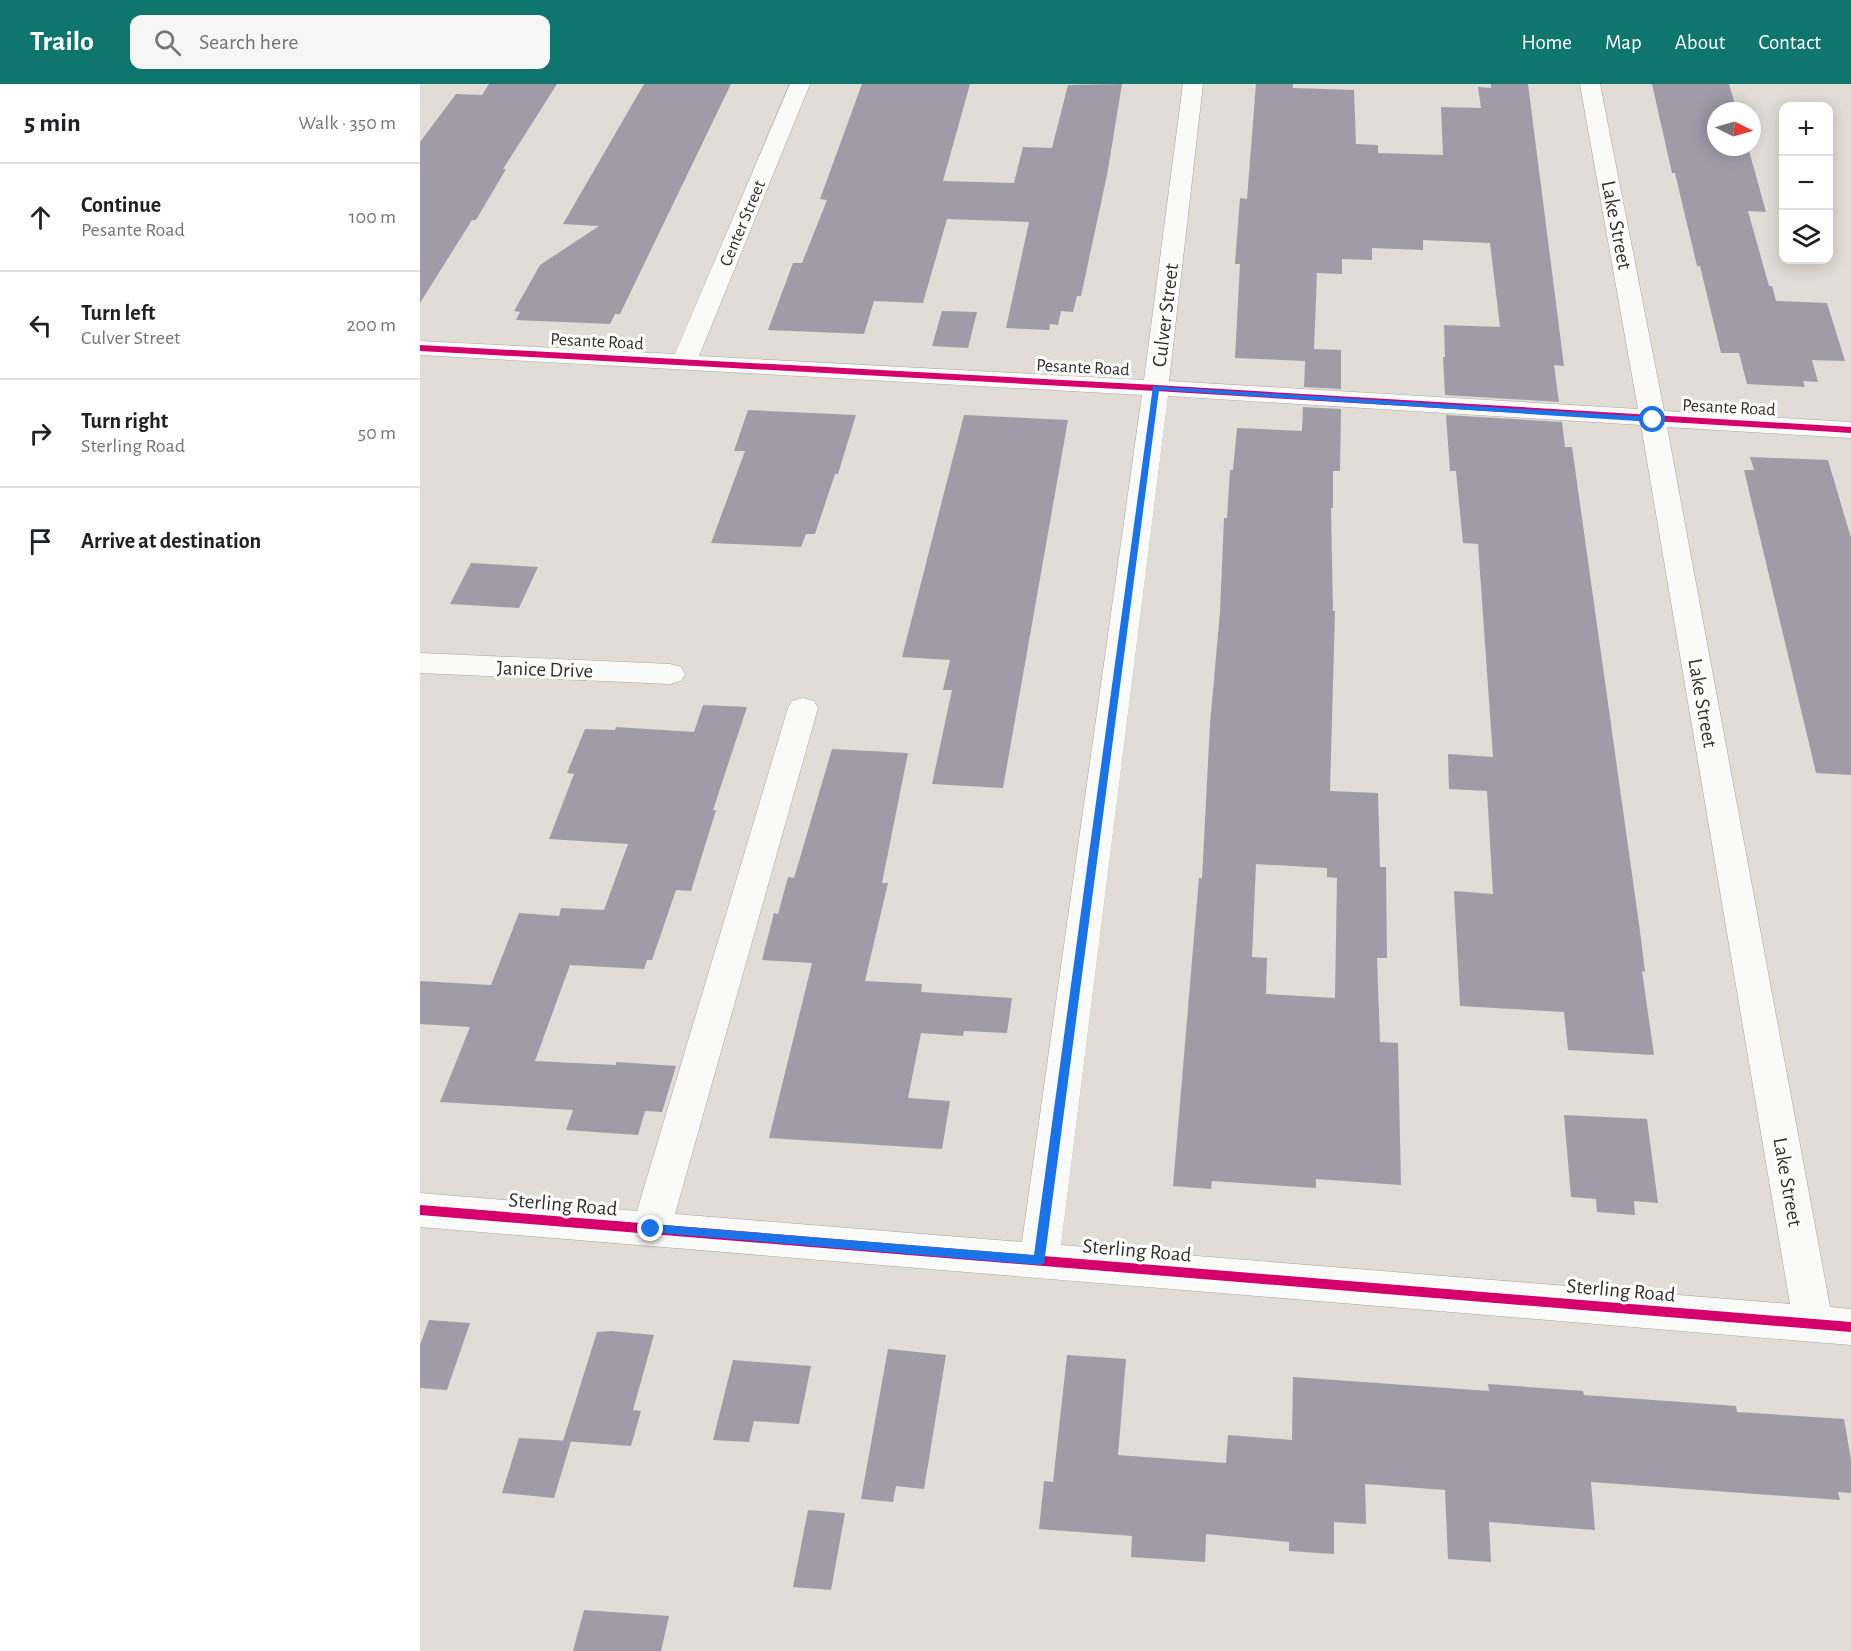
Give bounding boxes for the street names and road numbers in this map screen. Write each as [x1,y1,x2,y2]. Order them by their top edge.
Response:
street label: Center Street [717,178,769,269]
street label: Lake Street [1598,179,1635,272]
street label: Culver Street [1149,262,1182,368]
street label: Pesante Road [550,331,644,353]
street label: Pesante Road [1036,357,1130,379]
street label: Pesante Road [1682,397,1776,419]
street label: Janice Drive [496,657,594,682]
street label: Lake Street [1684,657,1721,750]
street label: Lake Street [1769,1136,1806,1229]
street label: Sterling Road [508,1189,618,1220]
street label: Sterling Road [1082,1235,1192,1266]
street label: Sterling Road [1566,1275,1676,1306]

